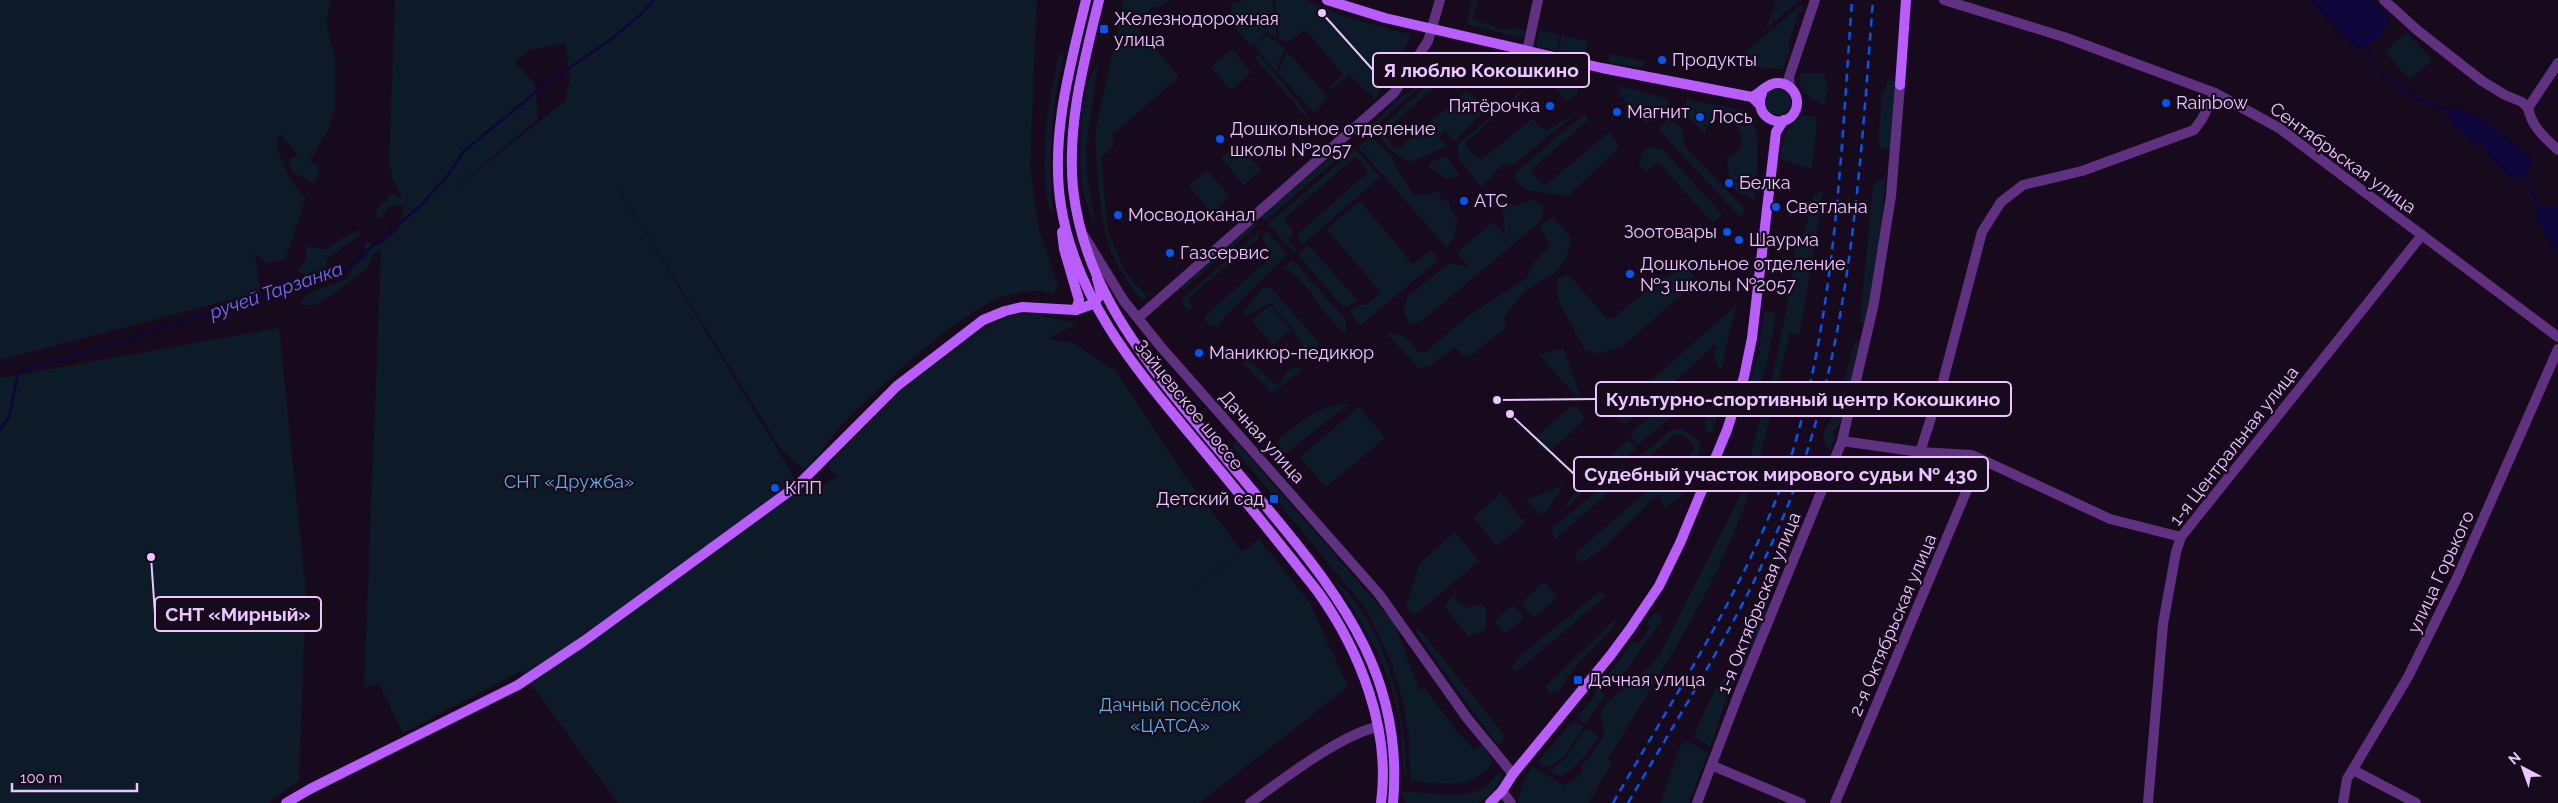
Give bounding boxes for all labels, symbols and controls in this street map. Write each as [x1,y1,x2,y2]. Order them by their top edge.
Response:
place label: Железнодорожная улица [1114,8,1279,50]
marker: Железнодорожная улица [1098,23,1110,35]
place label: Продукты [1672,49,1757,70]
callout: Я люблю Кокошкино [1373,53,1589,87]
marker: Продукты [1656,54,1668,66]
text: Я люблю Кокошкино [1383,59,1579,81]
place label: Rainbow [2176,92,2248,113]
place label: Пятёрочка [1448,95,1540,116]
marker: Rainbow [2160,97,2172,109]
street label: Сентябрьская улица [2266,98,2420,218]
marker: Пятёрочка [1544,100,1556,112]
place label: Магнит [1627,101,1690,122]
marker: Магнит [1611,106,1623,118]
place label: Лось [1710,106,1753,127]
marker: Лось [1694,111,1706,123]
place label: Дошкольное отделение школы №2057 [1230,118,1436,160]
marker: Дошкольное отделение школы №2057 [1214,133,1226,145]
place label: Белка [1739,172,1791,193]
marker: Белка [1723,177,1735,189]
place label: АТС [1474,190,1508,211]
marker: АТС [1458,195,1470,207]
place label: Светлана [1786,196,1868,217]
marker: Светлана [1770,201,1782,213]
place label: Мосводоканал [1128,204,1255,225]
marker: Мосводоканал [1112,209,1124,221]
place label: Зоотовары [1624,221,1717,242]
marker: Зоотовары [1721,226,1733,238]
place label: Шаурма [1749,229,1819,250]
marker: Шаурма [1733,234,1745,246]
place label: Газсервис [1180,242,1269,263]
marker: Газсервис [1164,247,1176,259]
place label: Дошкольное отделение №3 школы №2057 [1640,253,1846,295]
water label: ручей Тарзанка [206,257,345,323]
marker: Дошкольное отделение №3 школы №2057 [1624,268,1636,280]
street label: Зайцевское шоссе [1131,336,1248,474]
place label: Маникюр-педикюр [1209,342,1374,363]
marker: Маникюр-педикюр [1193,347,1205,359]
street label: 1-я Центральная улица [2165,362,2302,530]
callout: Культурно-спортивный центр Кокошкино [1596,382,2011,416]
street label: Дачная улица [1215,386,1309,487]
text: Культурно-спортивный центр Кокошкино [1606,388,2000,410]
callout: Судебный участок мирового судьи № 430 [1574,457,1988,491]
text: Судебный участок мирового судьи № 430 [1584,463,1978,485]
park label: СНТ «Дружба» [504,471,634,492]
place label: КПП [785,477,822,498]
marker: КПП [769,482,781,494]
place label: Детский сад [1156,488,1264,509]
marker: Детский сад [1268,493,1280,505]
street label: улица Горького [2403,507,2478,636]
street label: 1-я Октябрьская улица [1713,509,1805,697]
street label: 2-я Октябрьская улица [1845,531,1940,719]
callout: СНТ «Мирный» [155,597,321,631]
text: СНТ «Мирный» [165,603,311,625]
place label: Дачная улица [1588,669,1705,690]
marker: Дачная улица [1572,674,1584,686]
park label: Дачный посёлок «ЦАТСА» [1099,694,1241,736]
north arrow [2498,743,2548,793]
text: N [2505,749,2524,768]
scale bar [12,760,138,792]
text: 100 m [20,769,62,787]

